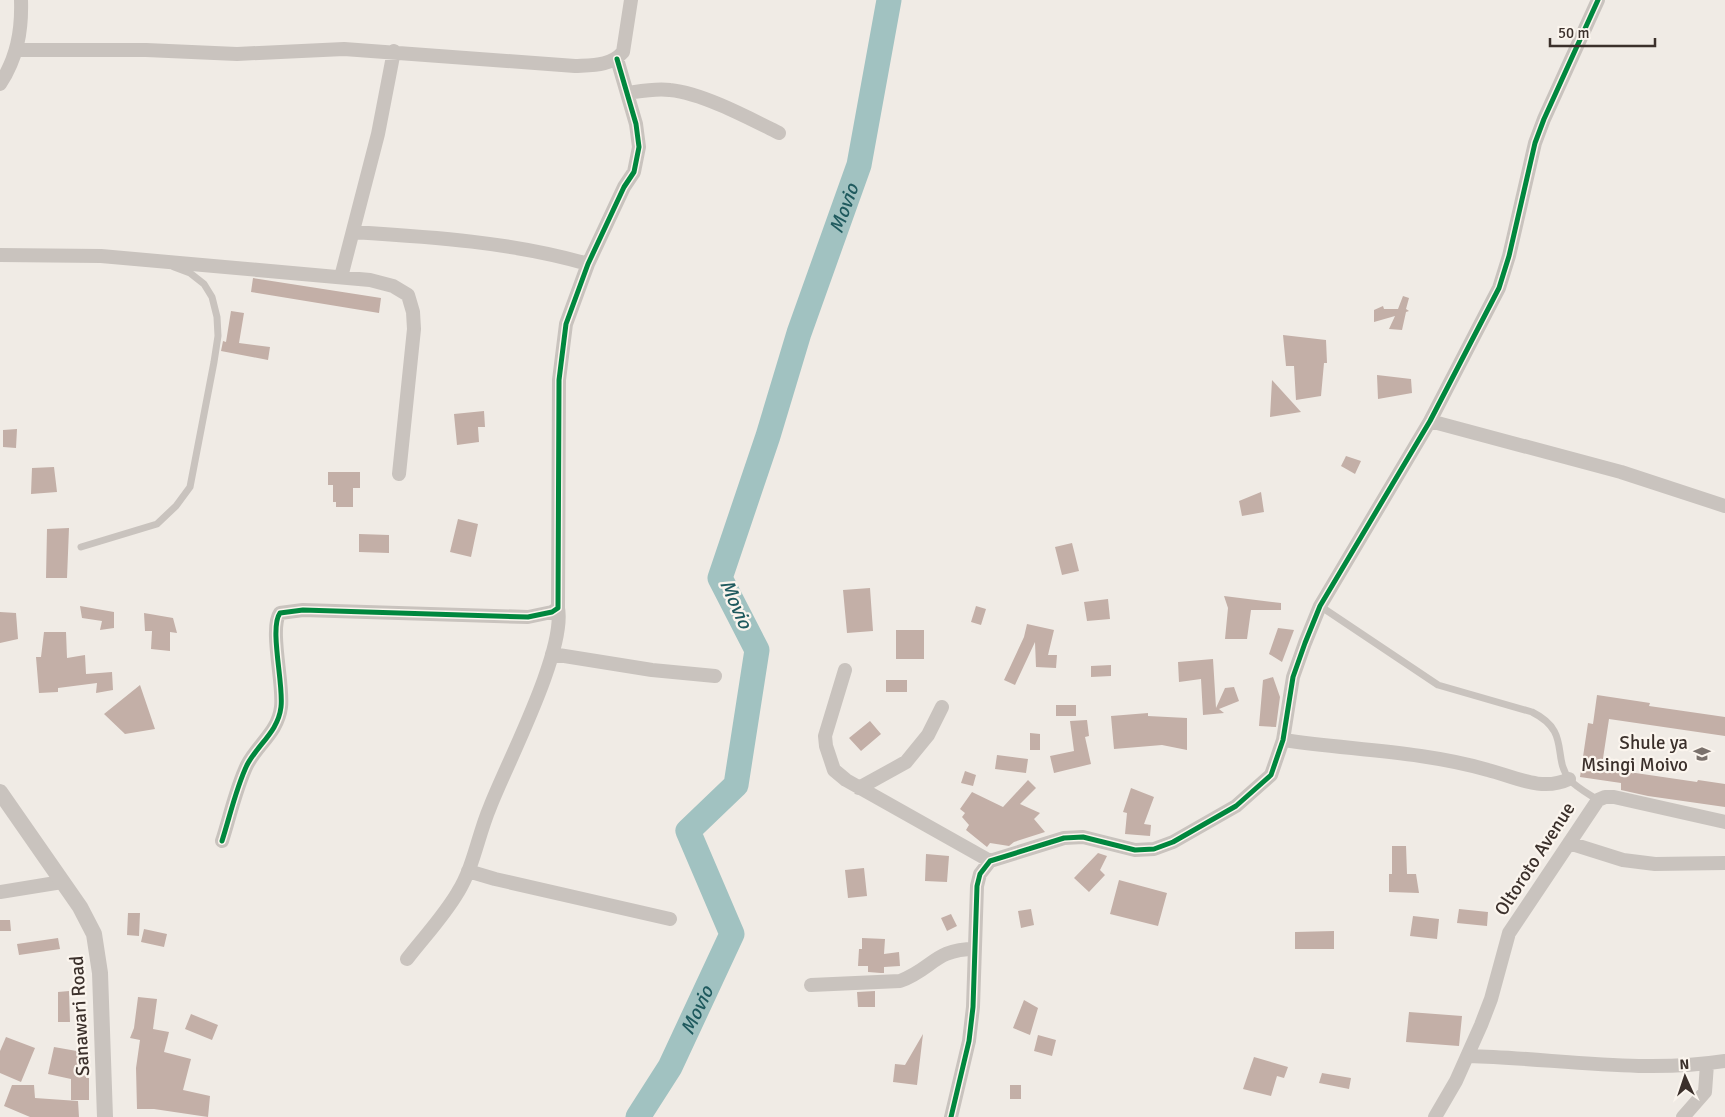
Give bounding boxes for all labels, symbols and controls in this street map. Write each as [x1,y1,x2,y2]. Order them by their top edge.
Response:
scale bar [1550,15,1655,47]
text: 50 m [1558,24,1589,42]
water label: Movio [823,179,864,237]
water label: Movio [714,576,758,634]
place label: Shule ya Msingi Moivo [1581,731,1688,777]
school or university icon: Shule ya Msingi Moivo [1692,744,1712,764]
street label: Oltoroto Avenue [1489,798,1581,920]
street label: Sanawari Road [65,955,95,1077]
water label: Movio [674,980,719,1039]
north arrow [1660,1052,1710,1102]
text: N [1679,1056,1690,1073]

